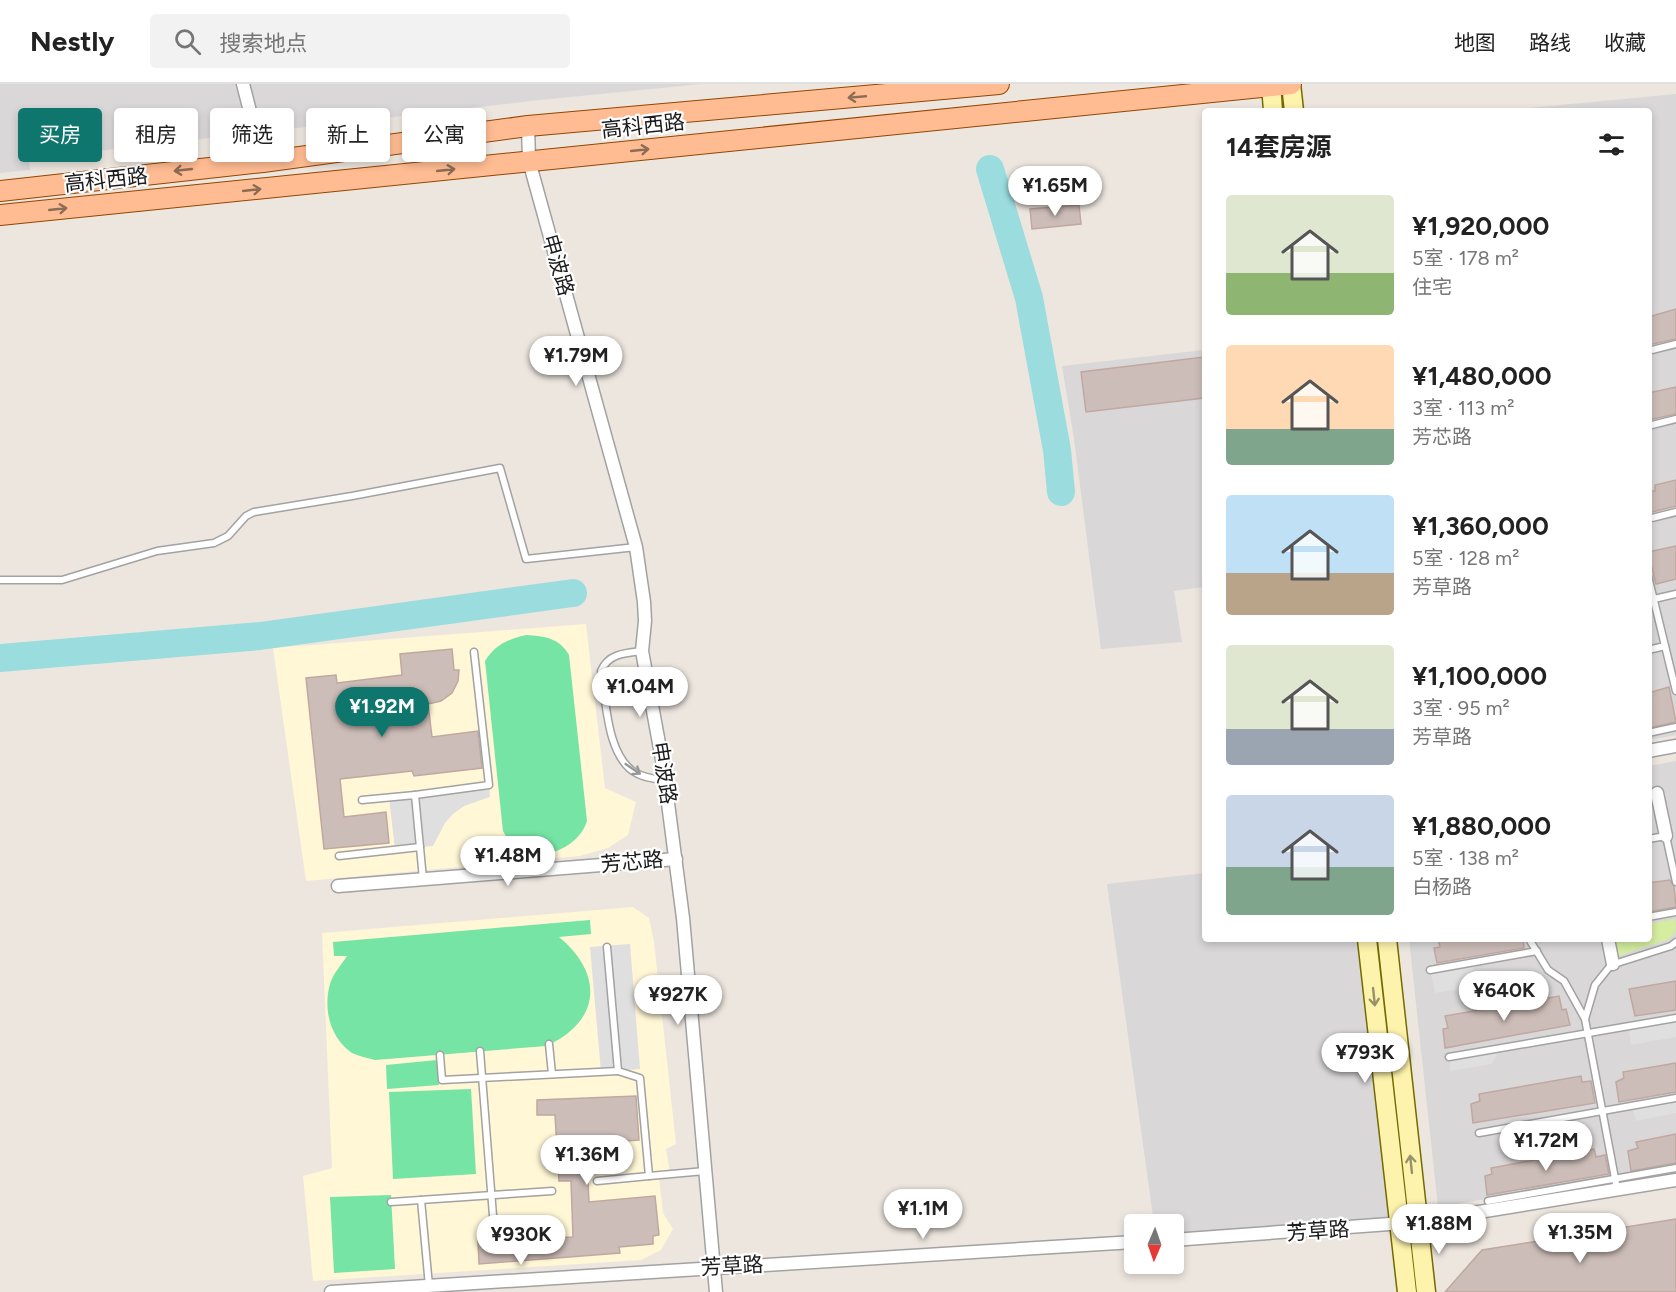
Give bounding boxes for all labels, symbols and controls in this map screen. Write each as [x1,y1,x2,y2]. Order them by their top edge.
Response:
search box [150,14,570,68]
text: Nestly [30,24,114,58]
icon: search [171,25,204,58]
text: 搜索地点 [219,30,308,57]
text: 地图 [1454,30,1496,55]
text: 路线 [1529,30,1571,55]
text: 收藏 [1604,30,1646,55]
one-way arrow [847,92,867,103]
chip: 买房 [18,108,102,162]
chip: 租房 [114,108,198,162]
chip: 筛选 [210,108,294,162]
chip: 新上 [306,108,390,162]
chip: 公寓 [402,108,486,162]
street label: 高科西路 [600,109,686,142]
icon: filters [1595,128,1628,161]
text: 14套房源 [1226,131,1331,163]
one-way arrow [630,144,650,155]
street label: 高科西路 [63,163,149,196]
one-way arrow [436,164,456,175]
one-way arrow [174,165,193,176]
pin: ¥1.65M [1006,166,1104,217]
text: ¥1.65M [1022,173,1088,197]
one-way arrow [242,184,262,195]
one-way arrow [48,203,68,214]
text: ¥1,920,000 [1412,210,1549,242]
icon: home [1274,219,1346,291]
street label: 申波路 [538,231,579,299]
text: 5室 · 178 m² [1412,246,1519,270]
text: 住宅 [1412,275,1452,299]
pin: ¥1.79M [527,336,625,387]
text: ¥1.79M [543,343,609,367]
text: ¥1,480,000 [1412,360,1552,392]
icon: home [1274,369,1346,441]
text: 3室 · 113 m² [1412,396,1514,420]
text: 芳芯路 [1412,425,1472,449]
text: ¥1,360,000 [1412,510,1549,542]
icon: home [1274,519,1346,591]
text: 5室 · 128 m² [1412,546,1519,570]
text: 芳草路 [1412,575,1472,599]
text: ¥1,100,000 [1412,660,1547,692]
pin: ¥1.04M [591,667,689,718]
icon: home [1274,669,1346,741]
text: ¥1.04M [606,674,674,698]
pin: ¥1.92M [333,687,431,738]
text: ¥1.92M [349,694,415,718]
text: 3室 · 95 m² [1412,696,1510,720]
text: 芳草路 [1412,725,1472,749]
street label: 申波路 [647,740,682,806]
one-way arrow [624,763,641,776]
text: ¥1,880,000 [1412,810,1551,842]
icon: home [1274,819,1346,891]
pin: ¥1.48M [459,836,557,887]
text: ¥1.48M [474,843,542,867]
street label: 芳芯路 [599,846,664,877]
text: 5室 · 138 m² [1412,846,1519,870]
text: 白杨路 [1412,875,1472,899]
pin: ¥640K [1462,971,1546,1022]
pin: ¥927K [636,975,720,1026]
text: ¥640K [1473,978,1535,1002]
text: ¥927K [648,982,708,1006]
one-way arrow [1369,987,1380,1007]
pin: ¥793K [1323,1033,1407,1084]
text: ¥793K [1335,1040,1395,1064]
pin: ¥1.72M [1497,1121,1595,1172]
text: ¥1.72M [1513,1128,1579,1152]
pin: ¥1.36M [538,1135,636,1186]
text: ¥1.36M [554,1142,620,1166]
one-way arrow [1405,1155,1416,1175]
pin: ¥1.1M [881,1189,965,1240]
text: ¥1.1M [898,1196,948,1220]
pin: ¥1.88M [1390,1204,1488,1255]
text: ¥1.88M [1406,1211,1472,1235]
pin: ¥1.35M [1531,1213,1629,1264]
north arrow [1124,1214,1184,1274]
map controls [1124,1214,1184,1274]
pin: ¥930K [479,1215,563,1266]
street label: 芳草路 [1286,1216,1350,1245]
text: ¥1.35M [1547,1220,1613,1244]
text: ¥930K [491,1222,551,1246]
street label: 芳草路 [700,1251,764,1280]

